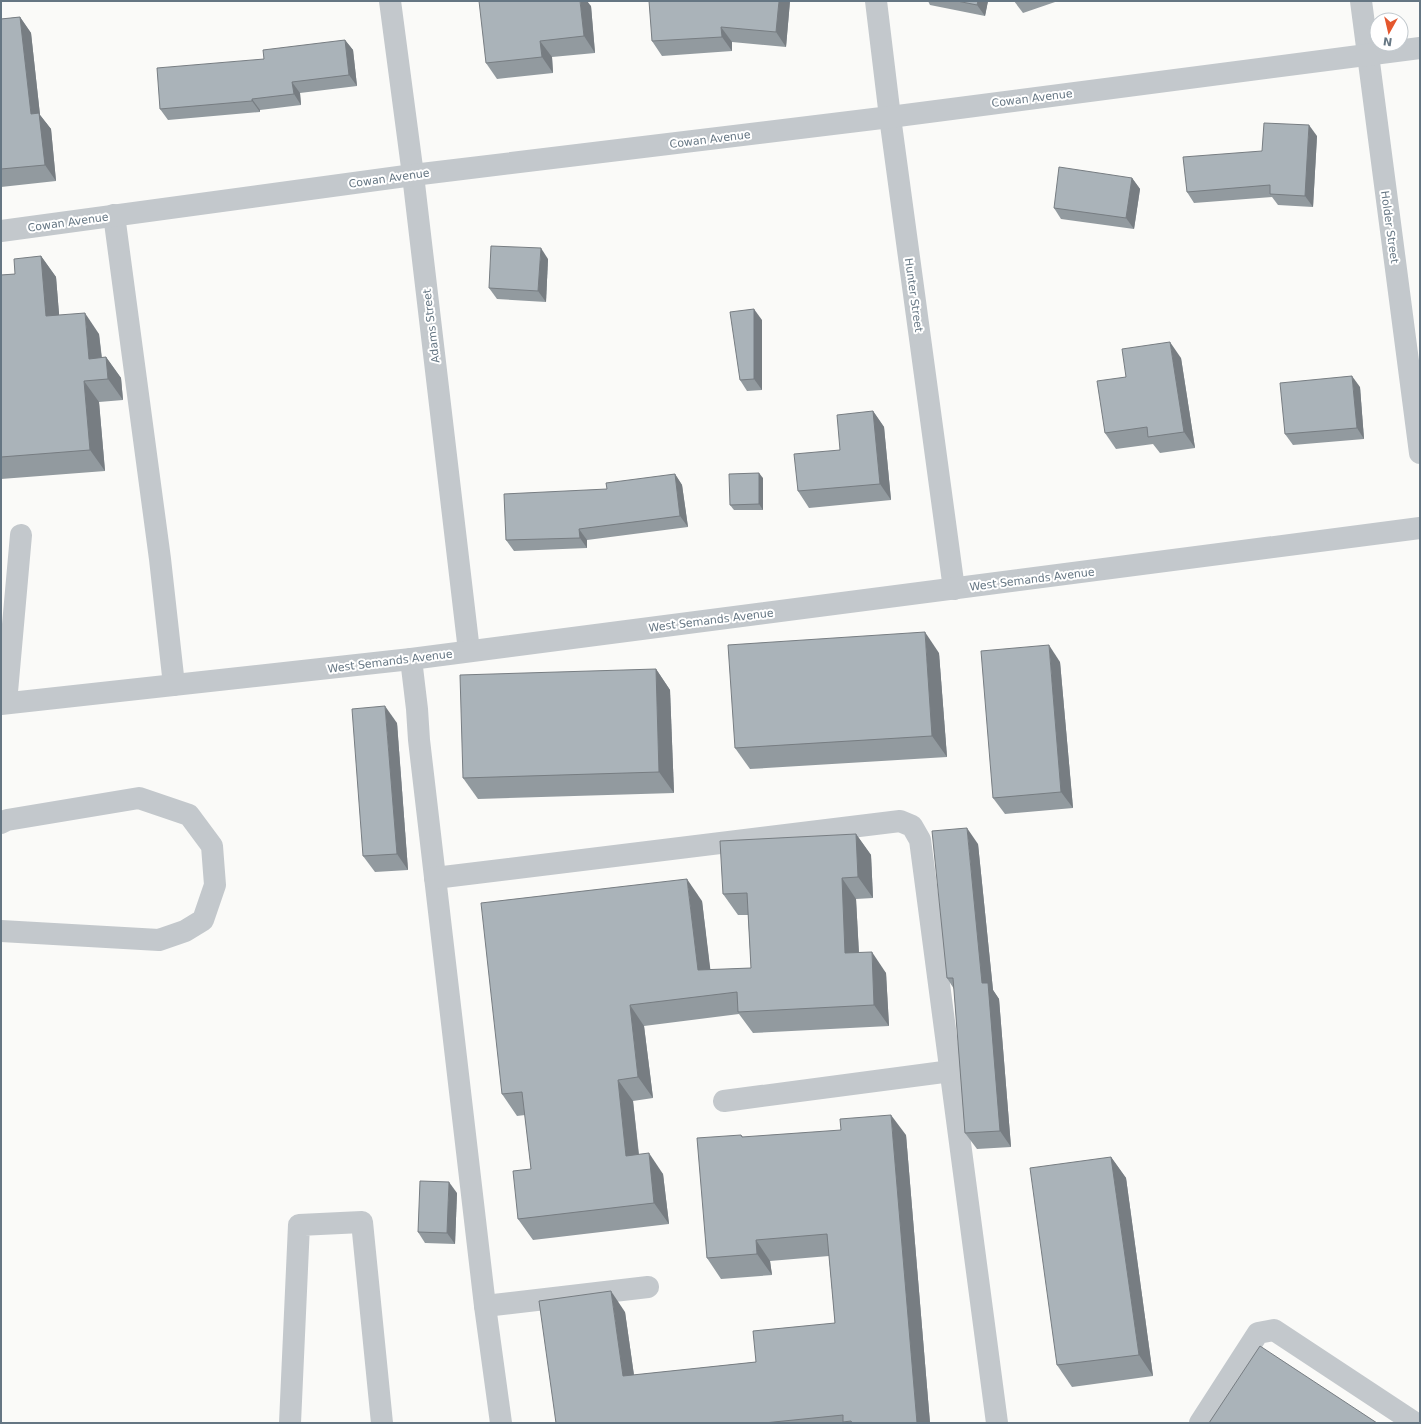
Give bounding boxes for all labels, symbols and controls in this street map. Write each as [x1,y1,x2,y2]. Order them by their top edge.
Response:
north arrow [1369,12,1409,52]
text: N [1382,34,1393,48]
street label: Cowan Avenue [991,87,1074,110]
street label: Cowan Avenue [669,128,752,151]
street label: Cowan Avenue [348,166,431,191]
street label: Holder Street [1378,190,1401,265]
street label: Cowan Avenue [27,210,110,235]
street label: Hunter Street [902,257,925,334]
street label: Adams Street [420,288,442,364]
street label: West Semands Avenue [969,565,1096,594]
street label: West Semands Avenue [648,606,775,635]
street label: West Semands Avenue [327,647,454,676]

